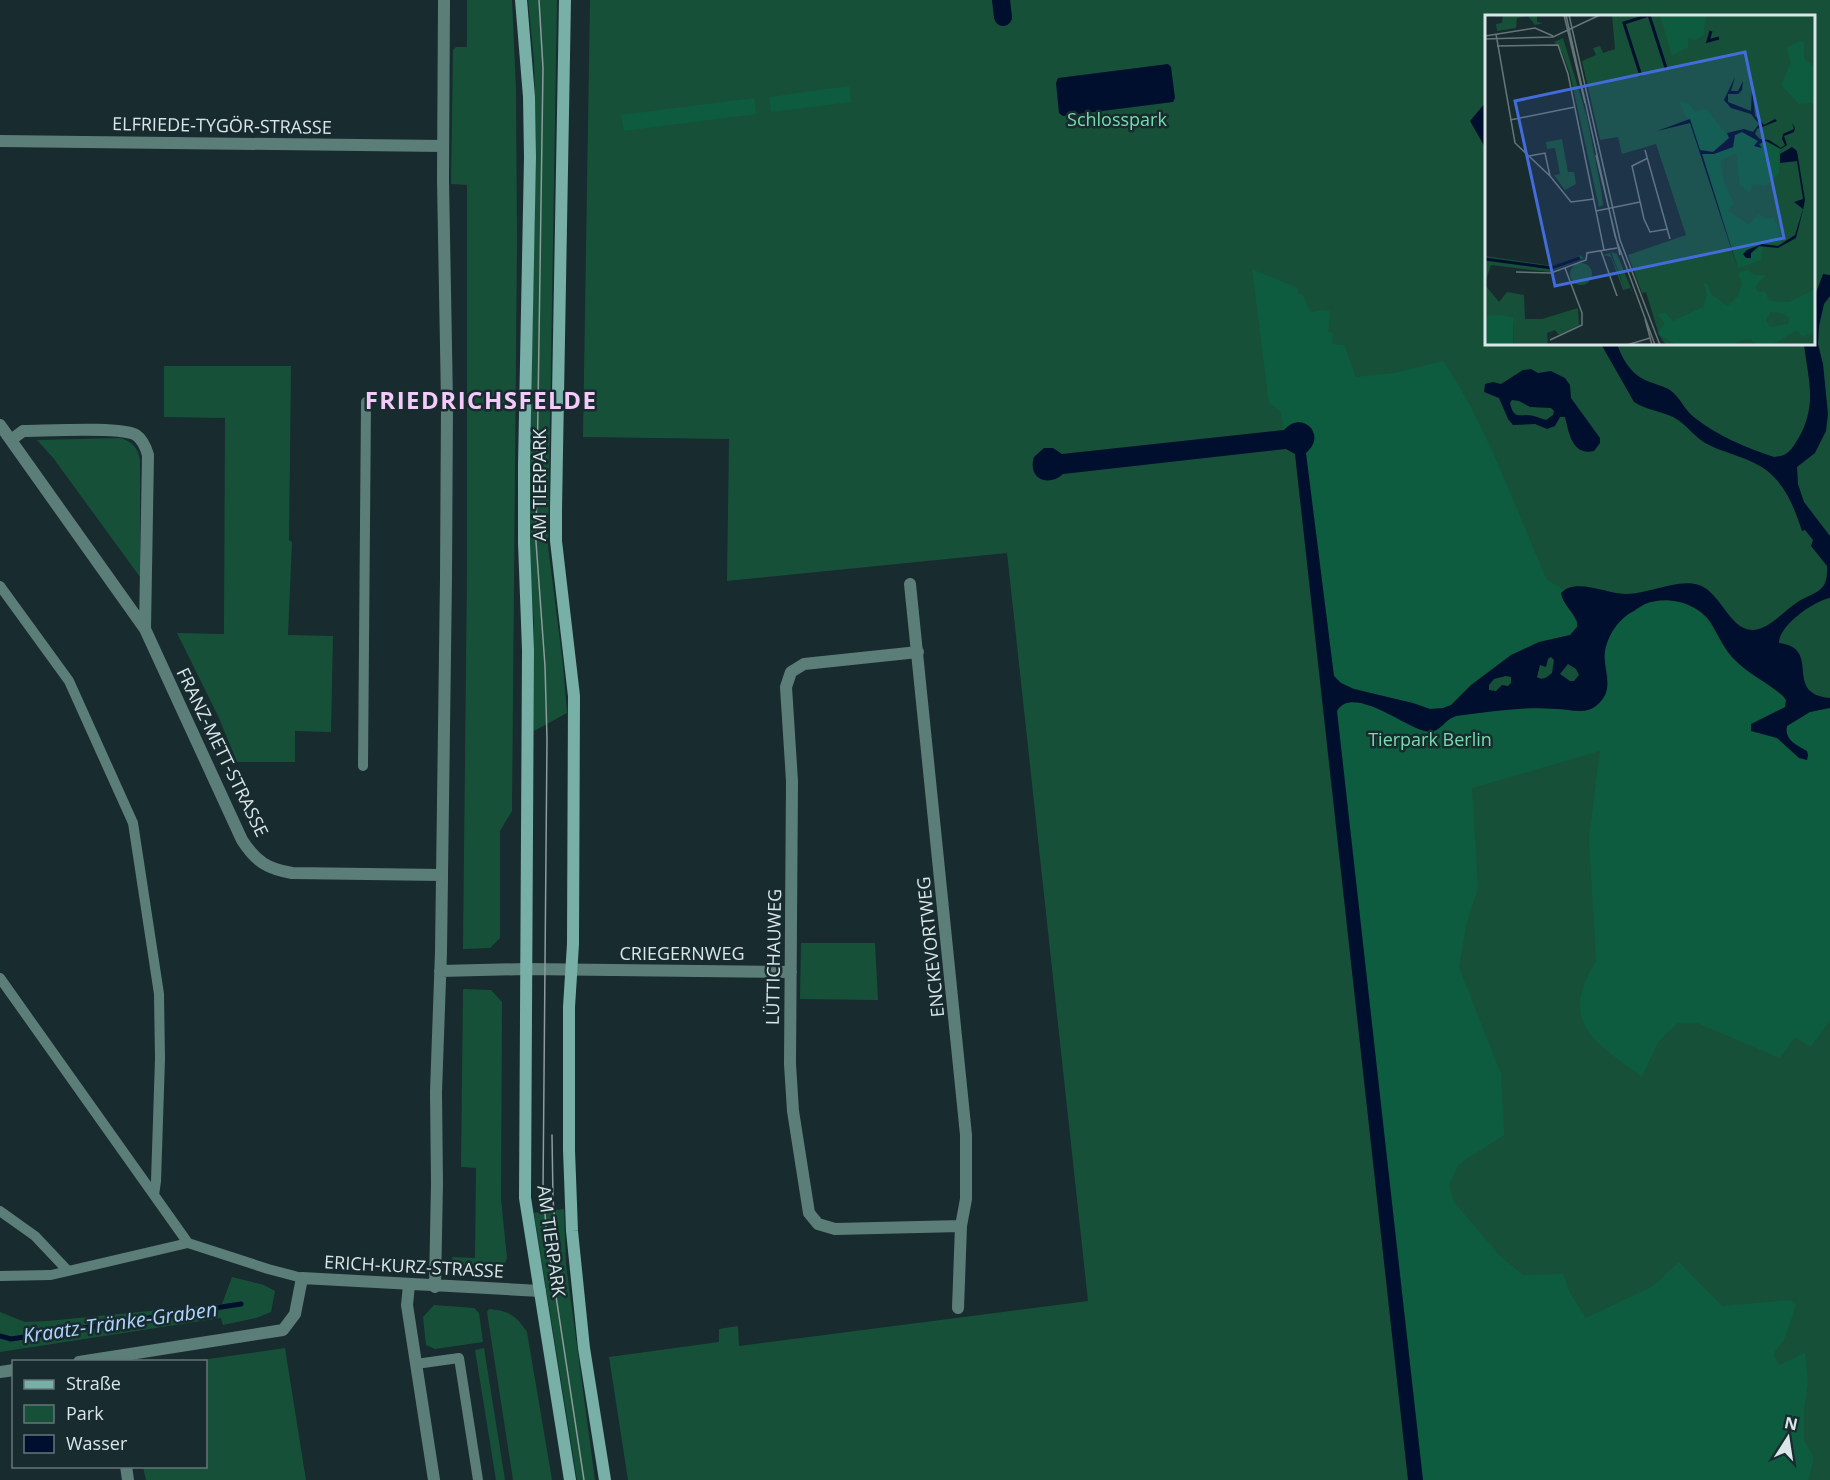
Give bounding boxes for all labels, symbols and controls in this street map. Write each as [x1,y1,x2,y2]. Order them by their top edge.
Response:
inset map [1485,15,1815,345]
park label: Schlosspark [1067,107,1167,131]
street label: ELFRIEDE-TYGÖR-STRASSE [112,111,332,139]
district label: FRIEDRICHSFELDE [365,383,597,416]
street label: AM TIERPARK [527,428,551,541]
street label: FRANZ-METT-STRASSE [172,663,274,841]
park label: Tierpark Berlin [1368,727,1492,751]
street label: ENCKEVORTWEG [911,875,949,1019]
street label: LÜTTICHAUWEG [760,889,786,1025]
street label: CRIEGERNWEG [620,941,744,965]
street label: AM TIERPARK [532,1184,572,1299]
street label: ERICH-KURZ-STRASSE [324,1249,504,1283]
water label: Kraatz-Tränke-Graben [21,1295,219,1349]
legend [12,1360,207,1468]
text: Straße [66,1371,121,1395]
text: Park [66,1401,104,1425]
north arrow [1758,1408,1818,1468]
text: N [1782,1411,1800,1435]
text: Wasser [66,1431,128,1455]

